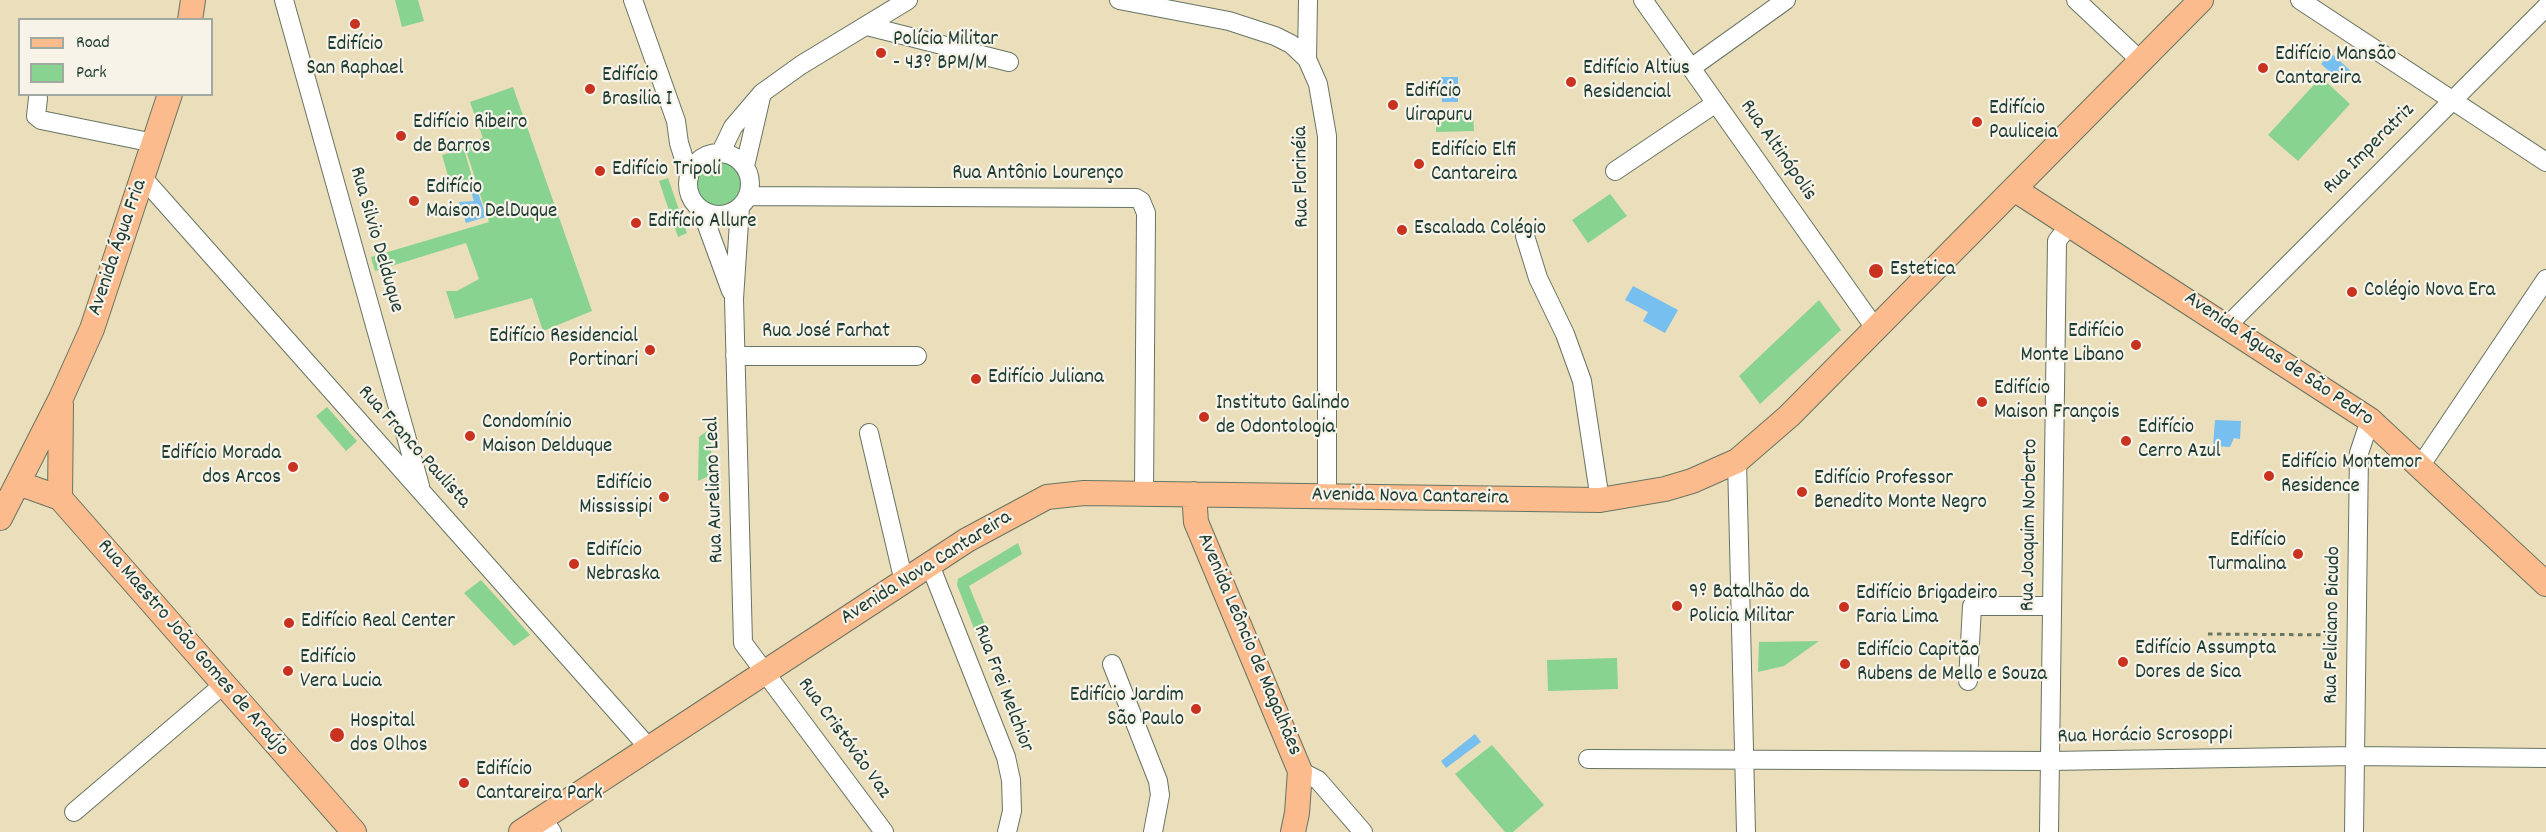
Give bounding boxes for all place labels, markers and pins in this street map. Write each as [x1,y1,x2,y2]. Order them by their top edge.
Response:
marker: Edifício San Raphael [348,17,362,31]
place label: Polícia Militar - 43º BPM/M [893,28,998,78]
place label: Edifício San Raphael [306,33,404,83]
place label: Edifício Mansão Cantareira [2275,43,2396,93]
marker: Polícia Militar - 43º BPM/M [874,46,888,60]
place label: Edifício Altius Residencial [1583,57,1690,107]
marker: Edifício Mansão Cantareira [2256,61,2270,75]
place label: Edifício Brasilia I [602,64,672,114]
marker: Edifício Altius Residencial [1564,75,1578,89]
place label: Edifício Uirapuru [1405,80,1472,130]
marker: Edifício Brasilia I [583,82,597,96]
place label: Edifício Pauliceia [1989,97,2058,147]
marker: Edifício Uirapuru [1386,98,1400,112]
place label: Edifício Ribeiro de Barros [413,111,527,161]
marker: Edifício Pauliceia [1970,115,1984,129]
marker: Edifício Ribeiro de Barros [394,129,408,143]
place label: Edifício Elfi Cantareira [1431,139,1517,189]
marker: Edifício Elfi Cantareira [1412,157,1426,171]
place label: Edifício Tripoli [612,158,721,184]
marker: Edifício Tripoli [593,164,607,178]
place label: Edifício Maison DelDuque [426,176,557,226]
marker: Edifício Maison DelDuque [407,194,421,208]
place label: Edifício Allure [648,210,756,236]
marker: Edifício Allure [629,216,643,230]
place label: Escalada Colégio [1414,217,1546,243]
marker: Escalada Colégio [1395,223,1409,237]
place label: Estetica [1890,258,1955,284]
marker: Estetica [1867,262,1885,280]
place label: Colégio Nova Era [2364,279,2495,305]
marker: Colégio Nova Era [2345,285,2359,299]
place label: Edifício Monte Libano [2020,320,2124,370]
place label: Edifício Residencial Portinari [489,325,638,375]
marker: Edifício Monte Libano [2129,338,2143,352]
marker: Edifício Residencial Portinari [643,343,657,357]
place label: Edifício Juliana [988,366,1104,392]
marker: Edifício Juliana [969,372,983,386]
place label: Edifício Maison François [1994,377,2120,427]
place label: Instituto Galindo de Odontologia [1216,392,1350,442]
marker: Edifício Maison François [1975,395,1989,409]
marker: Instituto Galindo de Odontologia [1197,410,1211,424]
place label: Condomínio Maison Delduque [482,411,612,461]
place label: Edifício Cerro Azul [2138,416,2221,466]
marker: Condomínio Maison Delduque [463,429,477,443]
marker: Edifício Cerro Azul [2119,434,2133,448]
place label: Edifício Morada dos Arcos [161,442,281,492]
place label: Edifício Montemor Residence [2281,451,2422,501]
marker: Edifício Morada dos Arcos [286,460,300,474]
place label: Edifício Professor Benedito Monte Negro [1814,467,1987,517]
marker: Edifício Montemor Residence [2262,469,2276,483]
place label: Edifício Mississipi [579,472,652,522]
marker: Edifício Professor Benedito Monte Negro [1795,485,1809,499]
marker: Edifício Mississipi [657,490,671,504]
place label: Edifício Turmalina [2208,529,2286,579]
place label: Edifício Nebraska [586,539,660,589]
marker: Edifício Turmalina [2291,547,2305,561]
marker: Edifício Nebraska [567,557,581,571]
place label: 9º Batalhão da Policia Militar [1689,581,1809,631]
place label: Edifício Brigadeiro Faria Lima [1856,582,1998,632]
marker: 9º Batalhão da Policia Militar [1670,599,1684,613]
marker: Edifício Brigadeiro Faria Lima [1837,600,1851,614]
place label: Edifício Real Center [301,610,455,636]
marker: Edifício Real Center [282,616,296,630]
place label: Edifício Assumpta Dores de Sica [2135,637,2276,687]
place label: Edifício Capitão Rubens de Mello e Souza [1857,639,2047,689]
place label: Edifício Vera Lucia [300,646,382,696]
marker: Edifício Assumpta Dores de Sica [2116,655,2130,669]
marker: Edifício Capitão Rubens de Mello e Souza [1838,657,1852,671]
marker: Edifício Vera Lucia [281,664,295,678]
place label: Edifício Jardim São Paulo [1070,684,1184,734]
marker: Edifício Jardim São Paulo [1189,702,1203,716]
place label: Hospital dos Olhos [350,710,428,760]
marker: Hospital dos Olhos [328,726,346,744]
place label: Edifício Cantareira Park [476,758,603,808]
marker: Edifício Cantareira Park [457,776,471,790]

